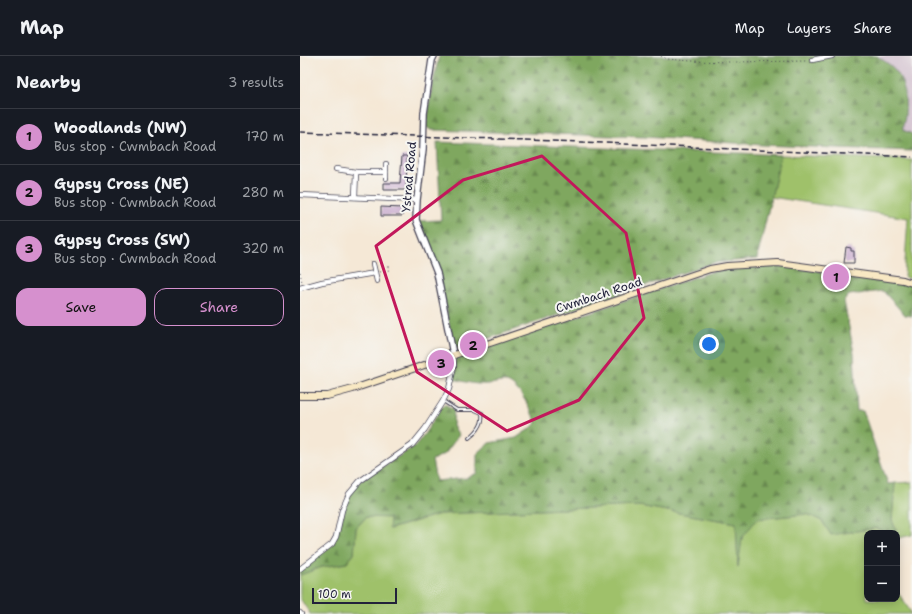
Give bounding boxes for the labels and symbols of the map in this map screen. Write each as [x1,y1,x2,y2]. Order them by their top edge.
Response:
street label: Ystrad Road [398,141,420,213]
pin: 1 [823,262,849,292]
street label: Cwmbach Road [554,273,645,316]
pin: 2 [460,330,486,360]
your location [699,334,719,354]
pin: 3 [428,348,454,378]
scale bar [312,586,397,605]

